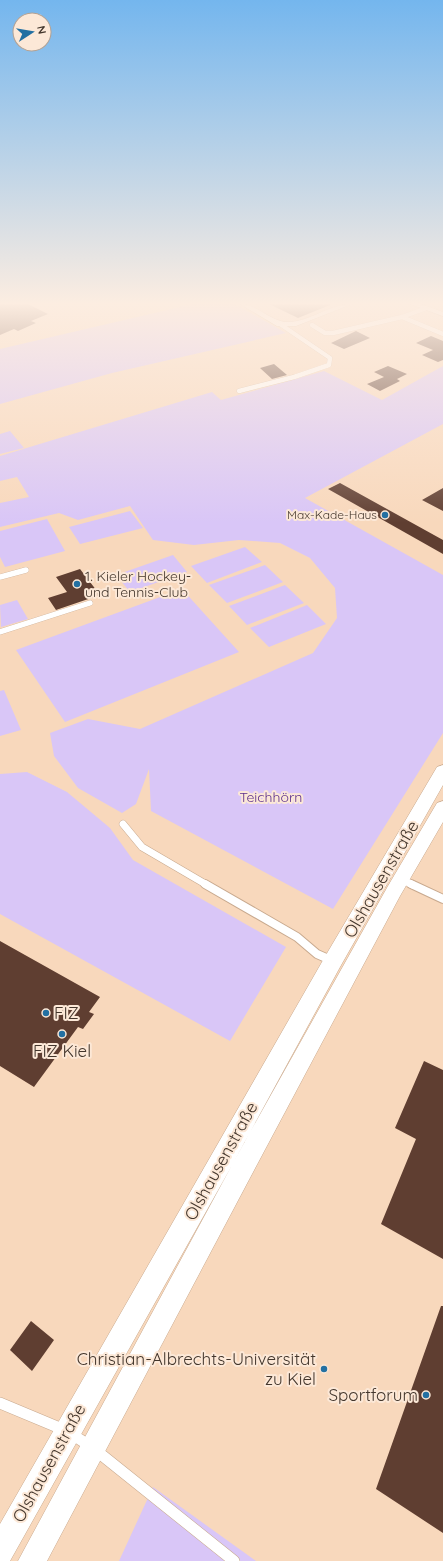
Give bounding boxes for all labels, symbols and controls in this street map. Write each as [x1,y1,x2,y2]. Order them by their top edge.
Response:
north arrow [12,12,52,52]
text: N [34,25,49,35]
place label: Max-Kade-Haus [287,507,377,522]
marker: Max-Kade-Haus [380,510,390,520]
place label: 1. Kieler Hockey- und Tennis-Club [85,567,191,601]
marker: 1. Kieler Hockey- und Tennis-Club [72,579,82,589]
park label: Teichhörn [240,788,302,806]
street label: Olshausenstraße [338,816,423,941]
place label: FIZ [54,1002,79,1023]
marker: FIZ [41,1008,51,1018]
marker: FIZ Kiel [57,1029,67,1039]
place label: FIZ Kiel [33,1040,91,1061]
street label: Olshausenstraße [179,1098,262,1224]
place label: Christian-Albrechts-Universität zu Kiel [77,1348,316,1389]
marker: Christian-Albrechts-Universität zu Kiel [319,1364,329,1374]
place label: Sportforum [329,1384,418,1405]
marker: Sportforum [421,1390,431,1400]
street label: Olshausenstraße [7,1400,90,1526]

